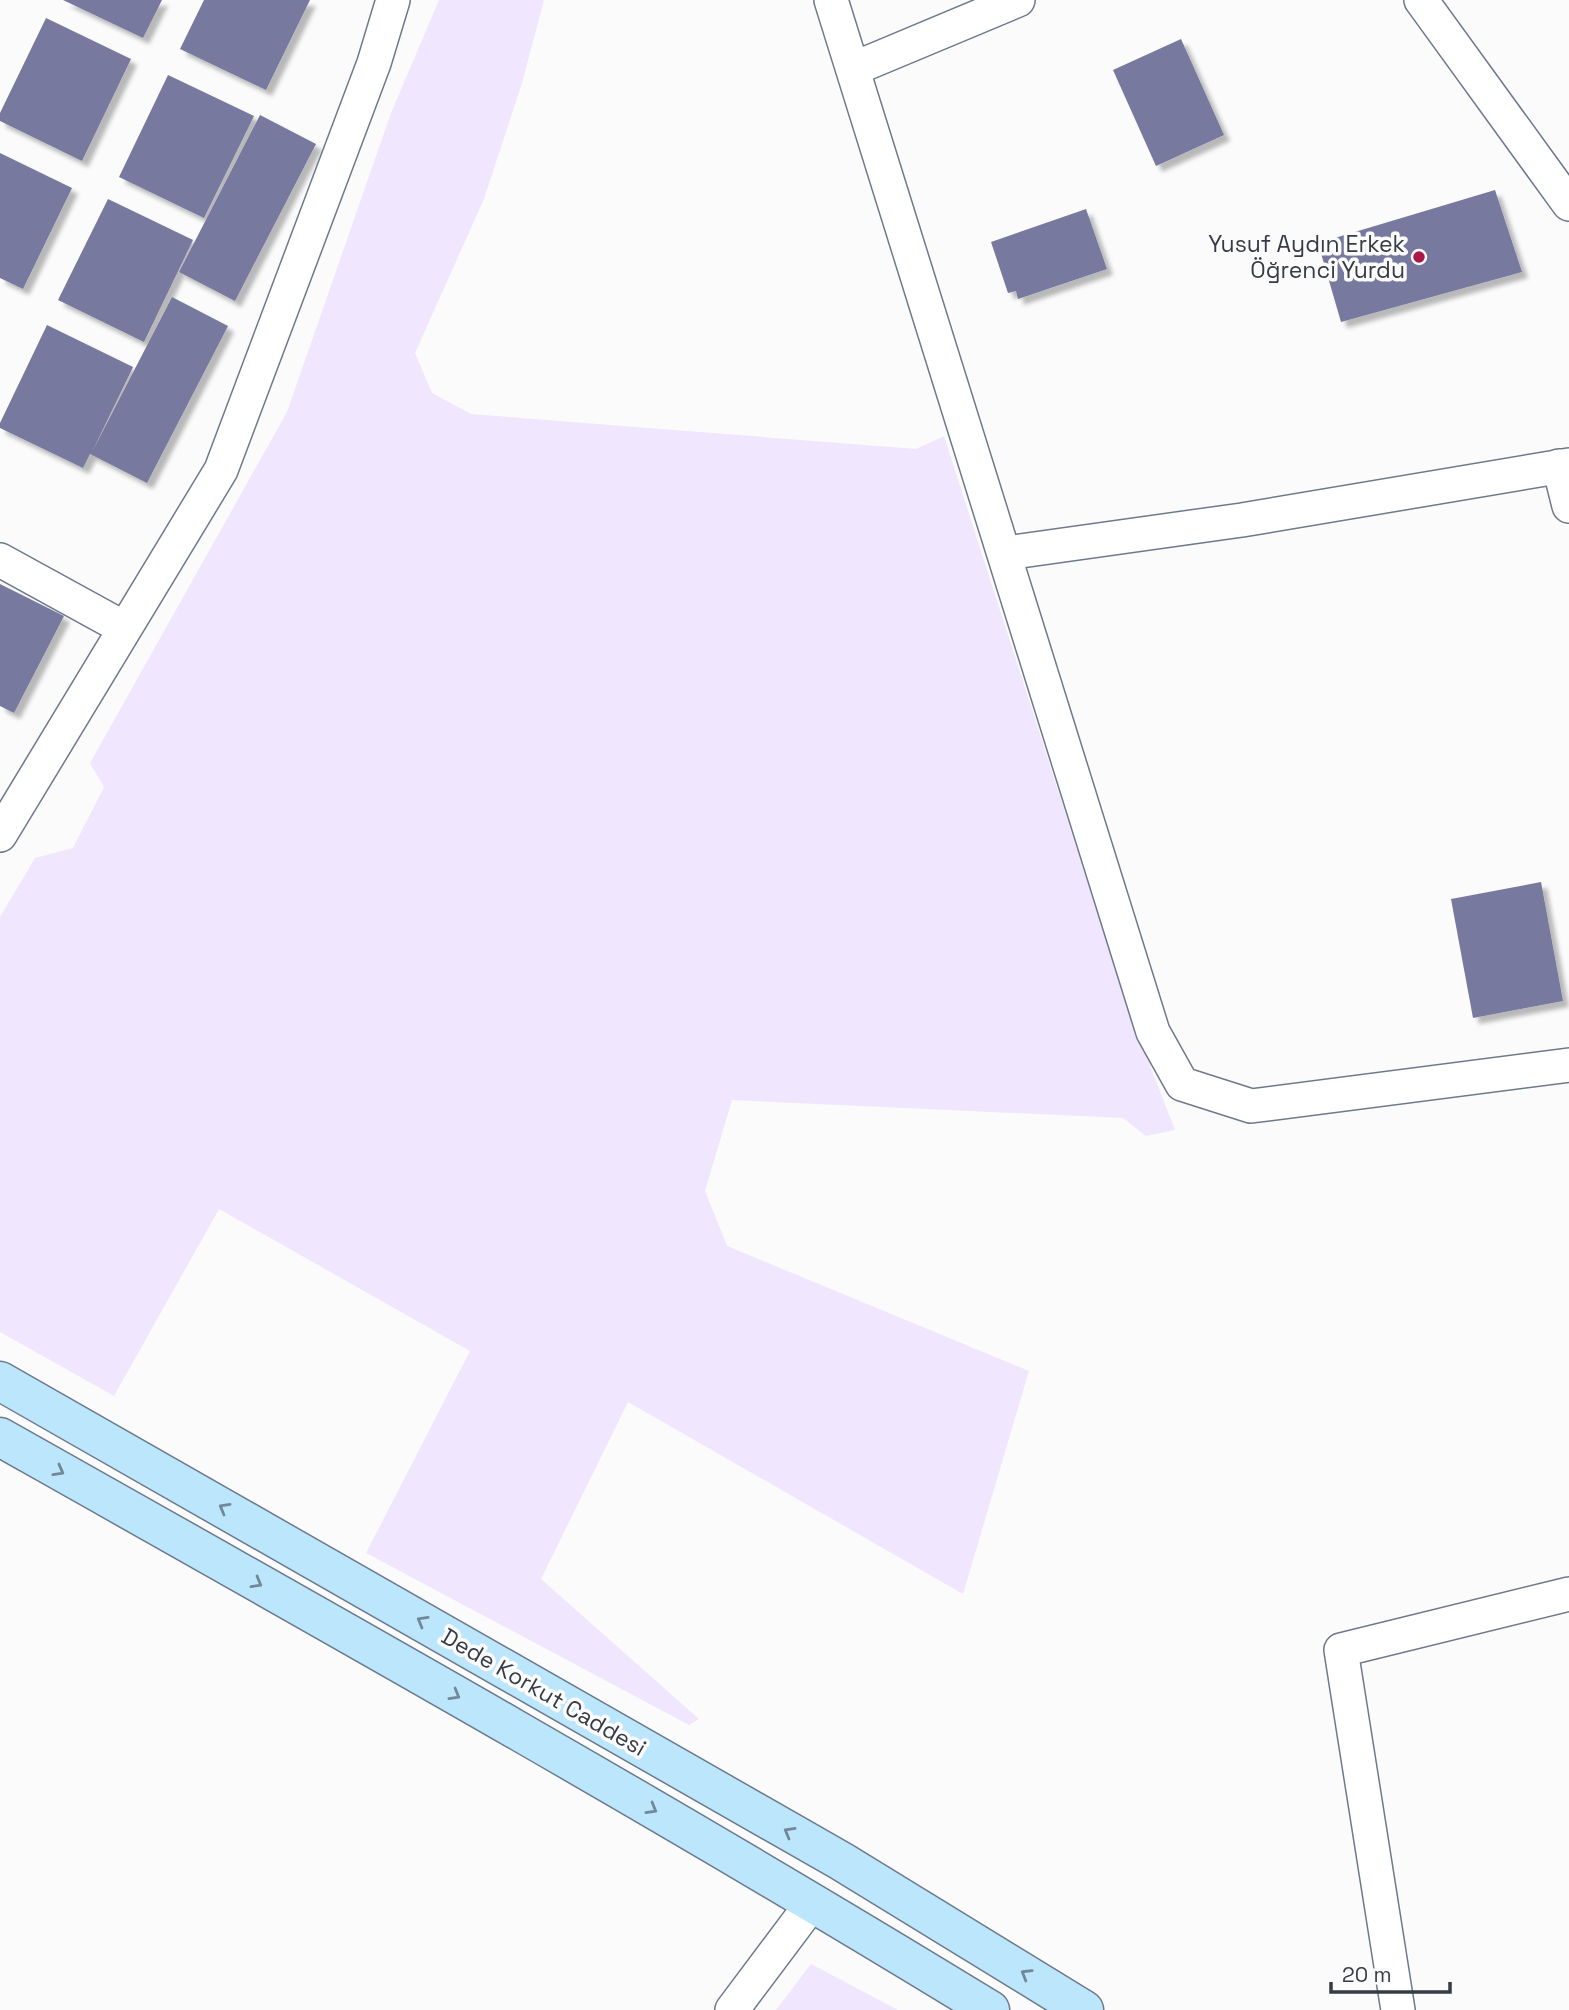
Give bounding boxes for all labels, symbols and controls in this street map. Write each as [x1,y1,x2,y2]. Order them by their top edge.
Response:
place label: Yusuf Aydın Erkek Öğrenci Yurdu [1208,229,1405,285]
marker: Yusuf Aydın Erkek Öğrenci Yurdu [1411,249,1427,265]
one-way arrow [52,1463,65,1476]
one-way arrow [219,1504,232,1517]
one-way arrow [250,1575,263,1588]
one-way arrow [416,1617,429,1630]
street label: Dede Korkut Caddesi [436,1621,652,1763]
one-way arrow [448,1687,461,1700]
one-way arrow [645,1801,658,1814]
one-way arrow [784,1827,797,1840]
scale bar [1331,1951,1450,1995]
text: 20 m [1342,1961,1392,1988]
one-way arrow [1021,1970,1034,1983]

